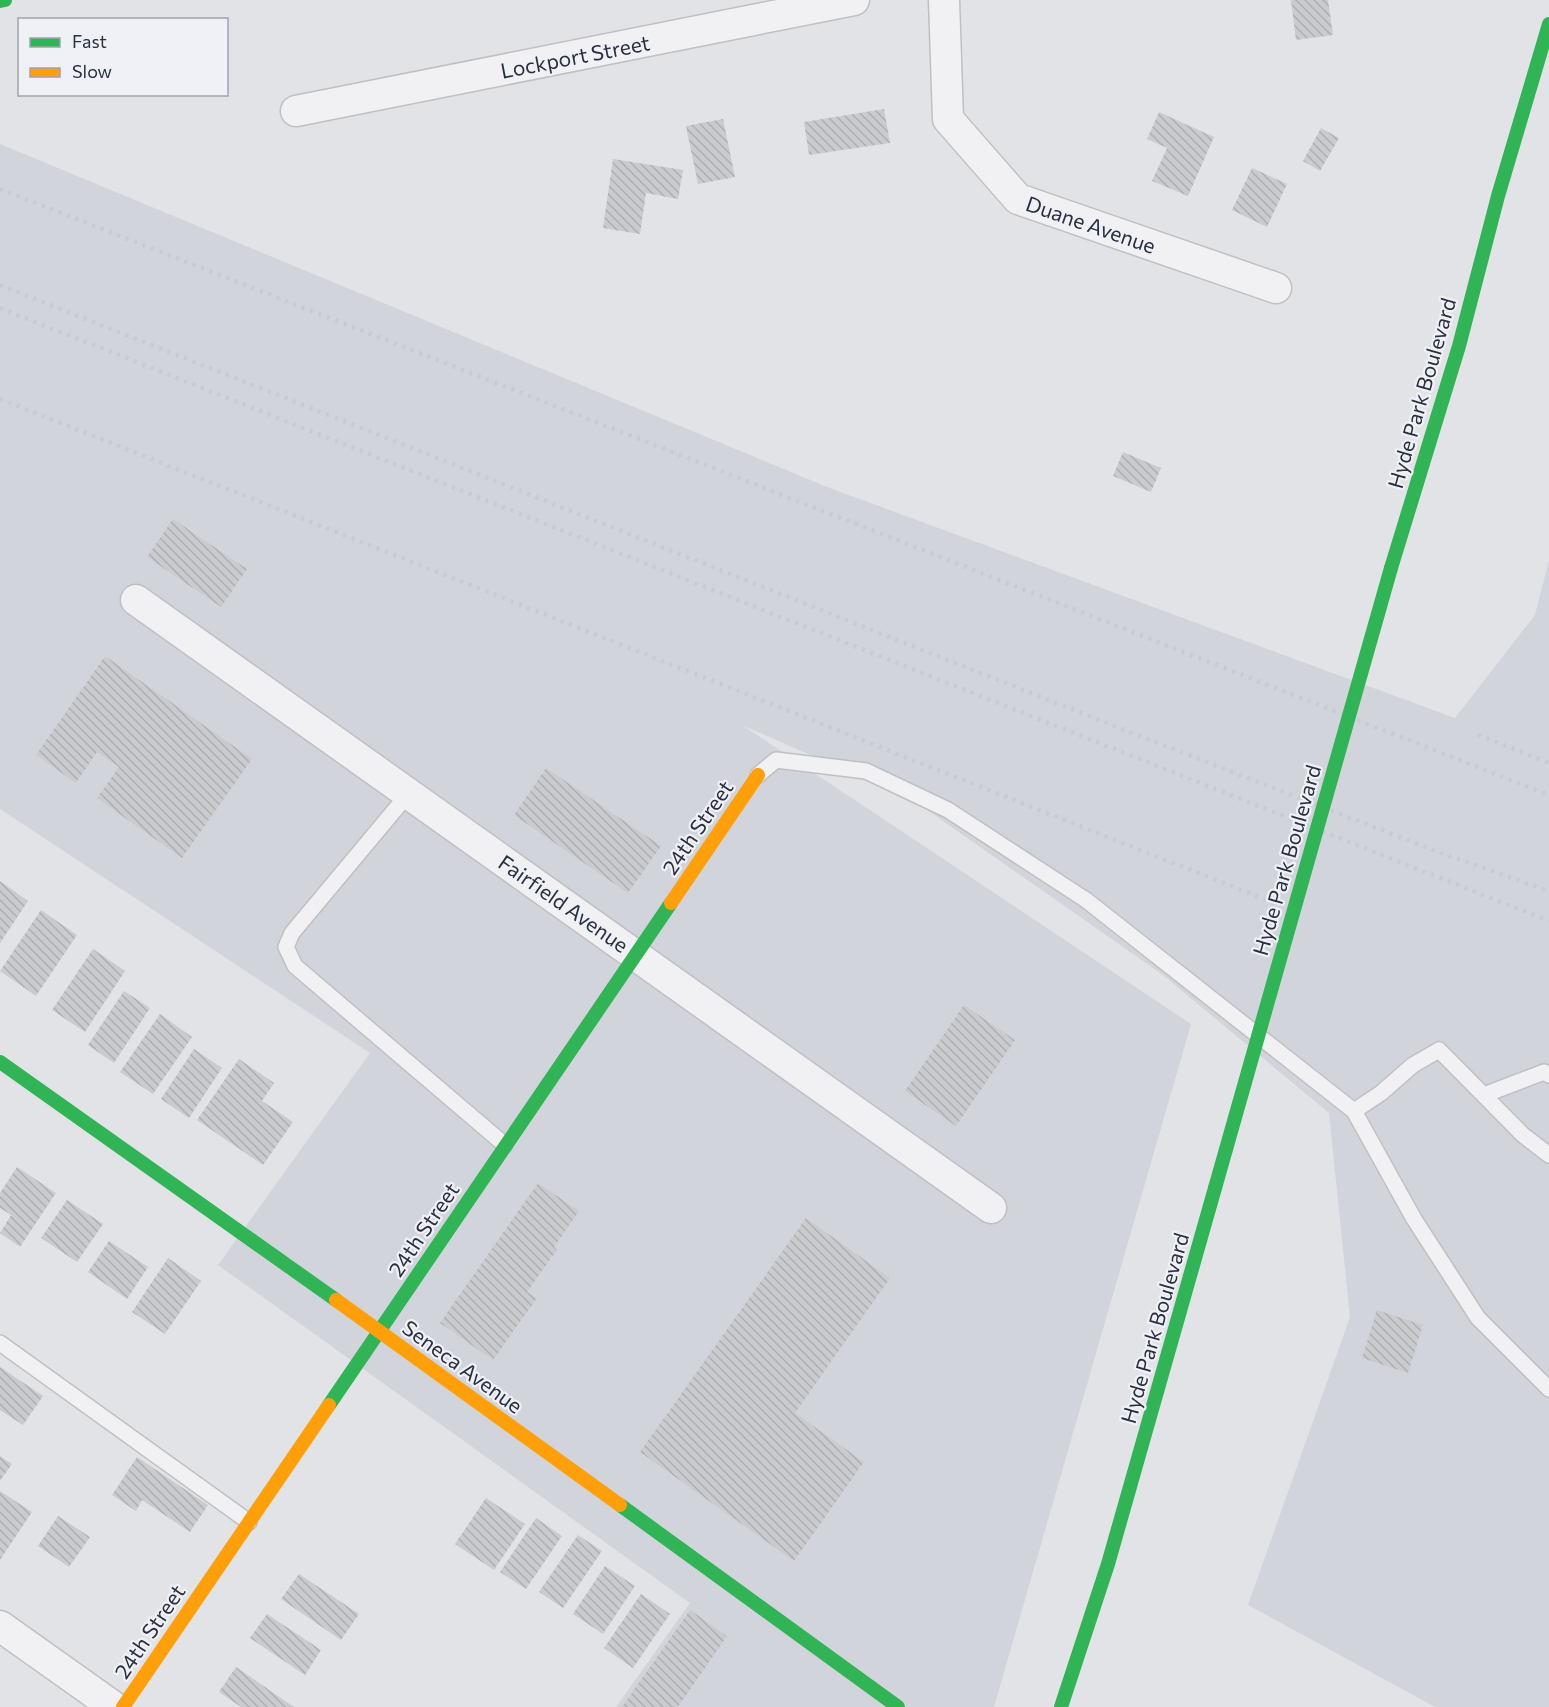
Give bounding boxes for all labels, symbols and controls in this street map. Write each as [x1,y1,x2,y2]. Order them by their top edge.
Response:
legend [18,18,228,96]
street label: Lockport Street [498,29,652,83]
text: Fast [72,30,107,52]
text: Slow [72,60,112,82]
street label: Duane Avenue [1023,190,1159,258]
street label: Hyde Park Boulevard [1382,295,1460,491]
street label: Hyde Park Boulevard [1247,762,1325,958]
street label: 24th Street [656,775,738,879]
street label: Fairfield Avenue [494,849,634,957]
street label: 24th Street [382,1177,464,1281]
street label: Hyde Park Boulevard [1115,1230,1193,1426]
street label: Seneca Avenue [398,1314,528,1418]
street label: 24th Street [108,1579,190,1683]

